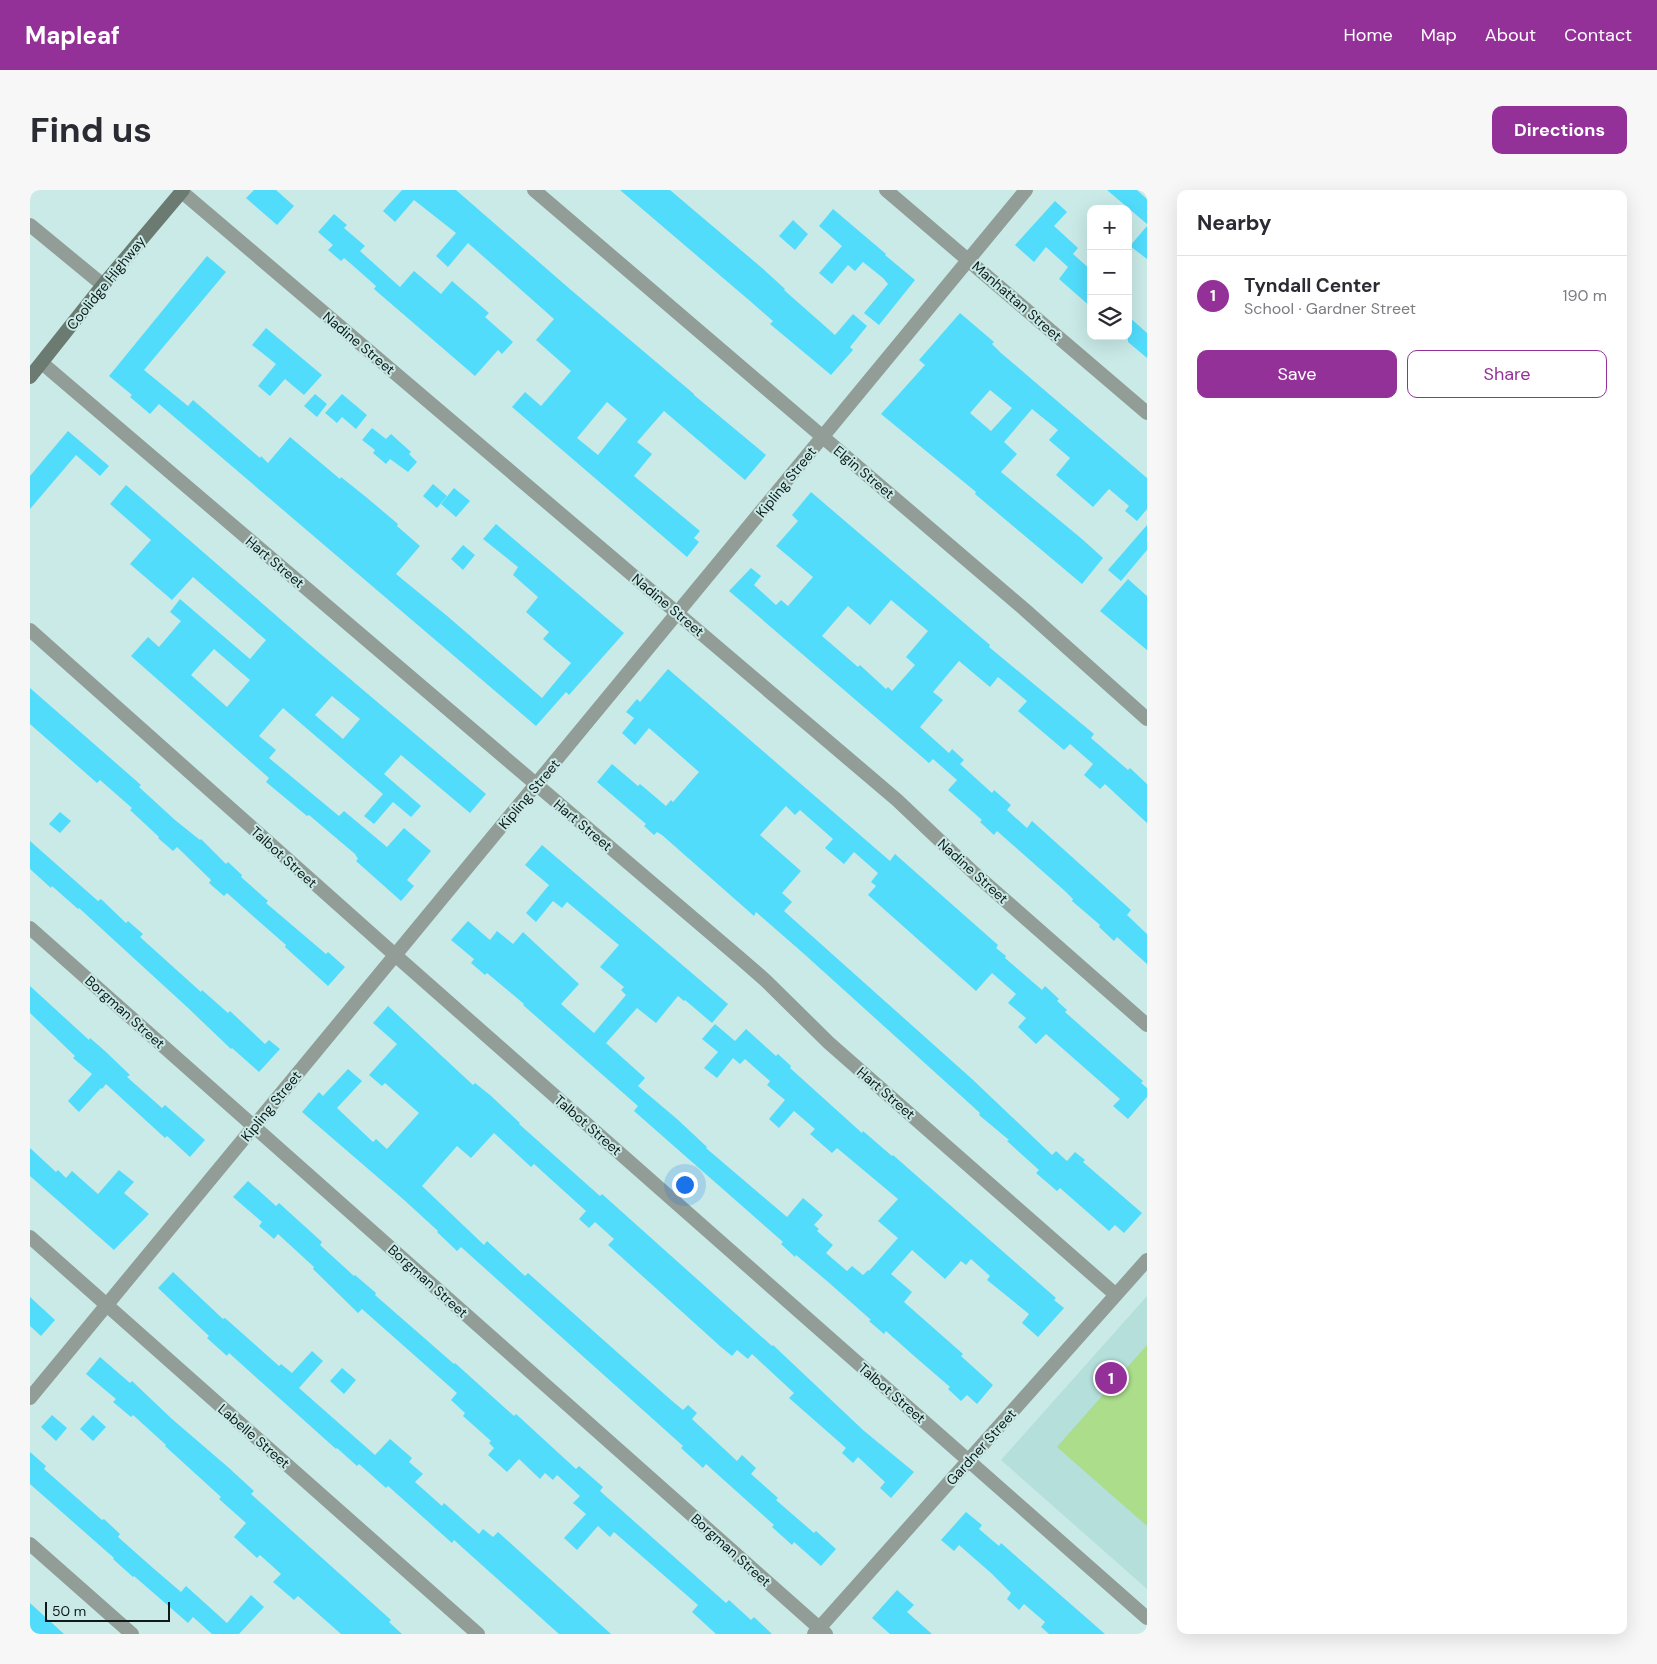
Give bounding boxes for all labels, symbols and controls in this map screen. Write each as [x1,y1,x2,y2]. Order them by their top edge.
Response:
text: Mapleaf [25,20,120,51]
text: Home [1343,23,1393,47]
text: Map [1421,23,1457,47]
text: About [1485,23,1536,47]
text: Contact [1564,23,1632,47]
button: Directions [1492,106,1627,154]
text: Find us [30,107,152,153]
map controls [1087,205,1132,340]
button: + [1087,205,1132,250]
text: Nearby [1197,209,1271,237]
street label: Coolidge Highway [63,232,149,334]
button: − [1087,250,1132,295]
street label: Manhattan Street [968,257,1066,345]
text: Tyndall Center [1244,273,1380,298]
text: 1 [1210,285,1216,306]
text: 190 m [1563,285,1607,306]
button: layers [1087,295,1132,340]
text: School · Gardner Street [1244,298,1416,319]
street label: Nadine Street [319,308,399,378]
button: Save [1197,350,1397,398]
button: Share [1407,350,1607,398]
street label: Elgin Street [830,441,898,503]
street label: Kipling Street [752,443,820,521]
street label: Hart Street [242,532,308,592]
street label: Nadine Street [628,570,708,640]
street label: Kipling Street [494,755,564,833]
street label: Hart Street [550,795,616,855]
street label: Talbot Street [247,822,321,892]
street label: Nadine Street [934,835,1012,907]
street label: Borgman Street [81,971,169,1053]
street label: Hart Street [853,1063,919,1123]
street label: Kipling Street [237,1067,305,1145]
street label: Talbot Street [551,1091,625,1159]
your location [672,1172,698,1198]
street label: Borgman Street [384,1240,472,1322]
street label: Talbot Street [855,1359,929,1427]
pin: 1 [1095,1359,1127,1397]
street label: Labelle Street [214,1400,294,1472]
street label: Gardner Street [942,1405,1020,1489]
street label: Borgman Street [687,1509,775,1591]
scale bar [45,1599,170,1622]
text: 50 m [52,1602,86,1620]

